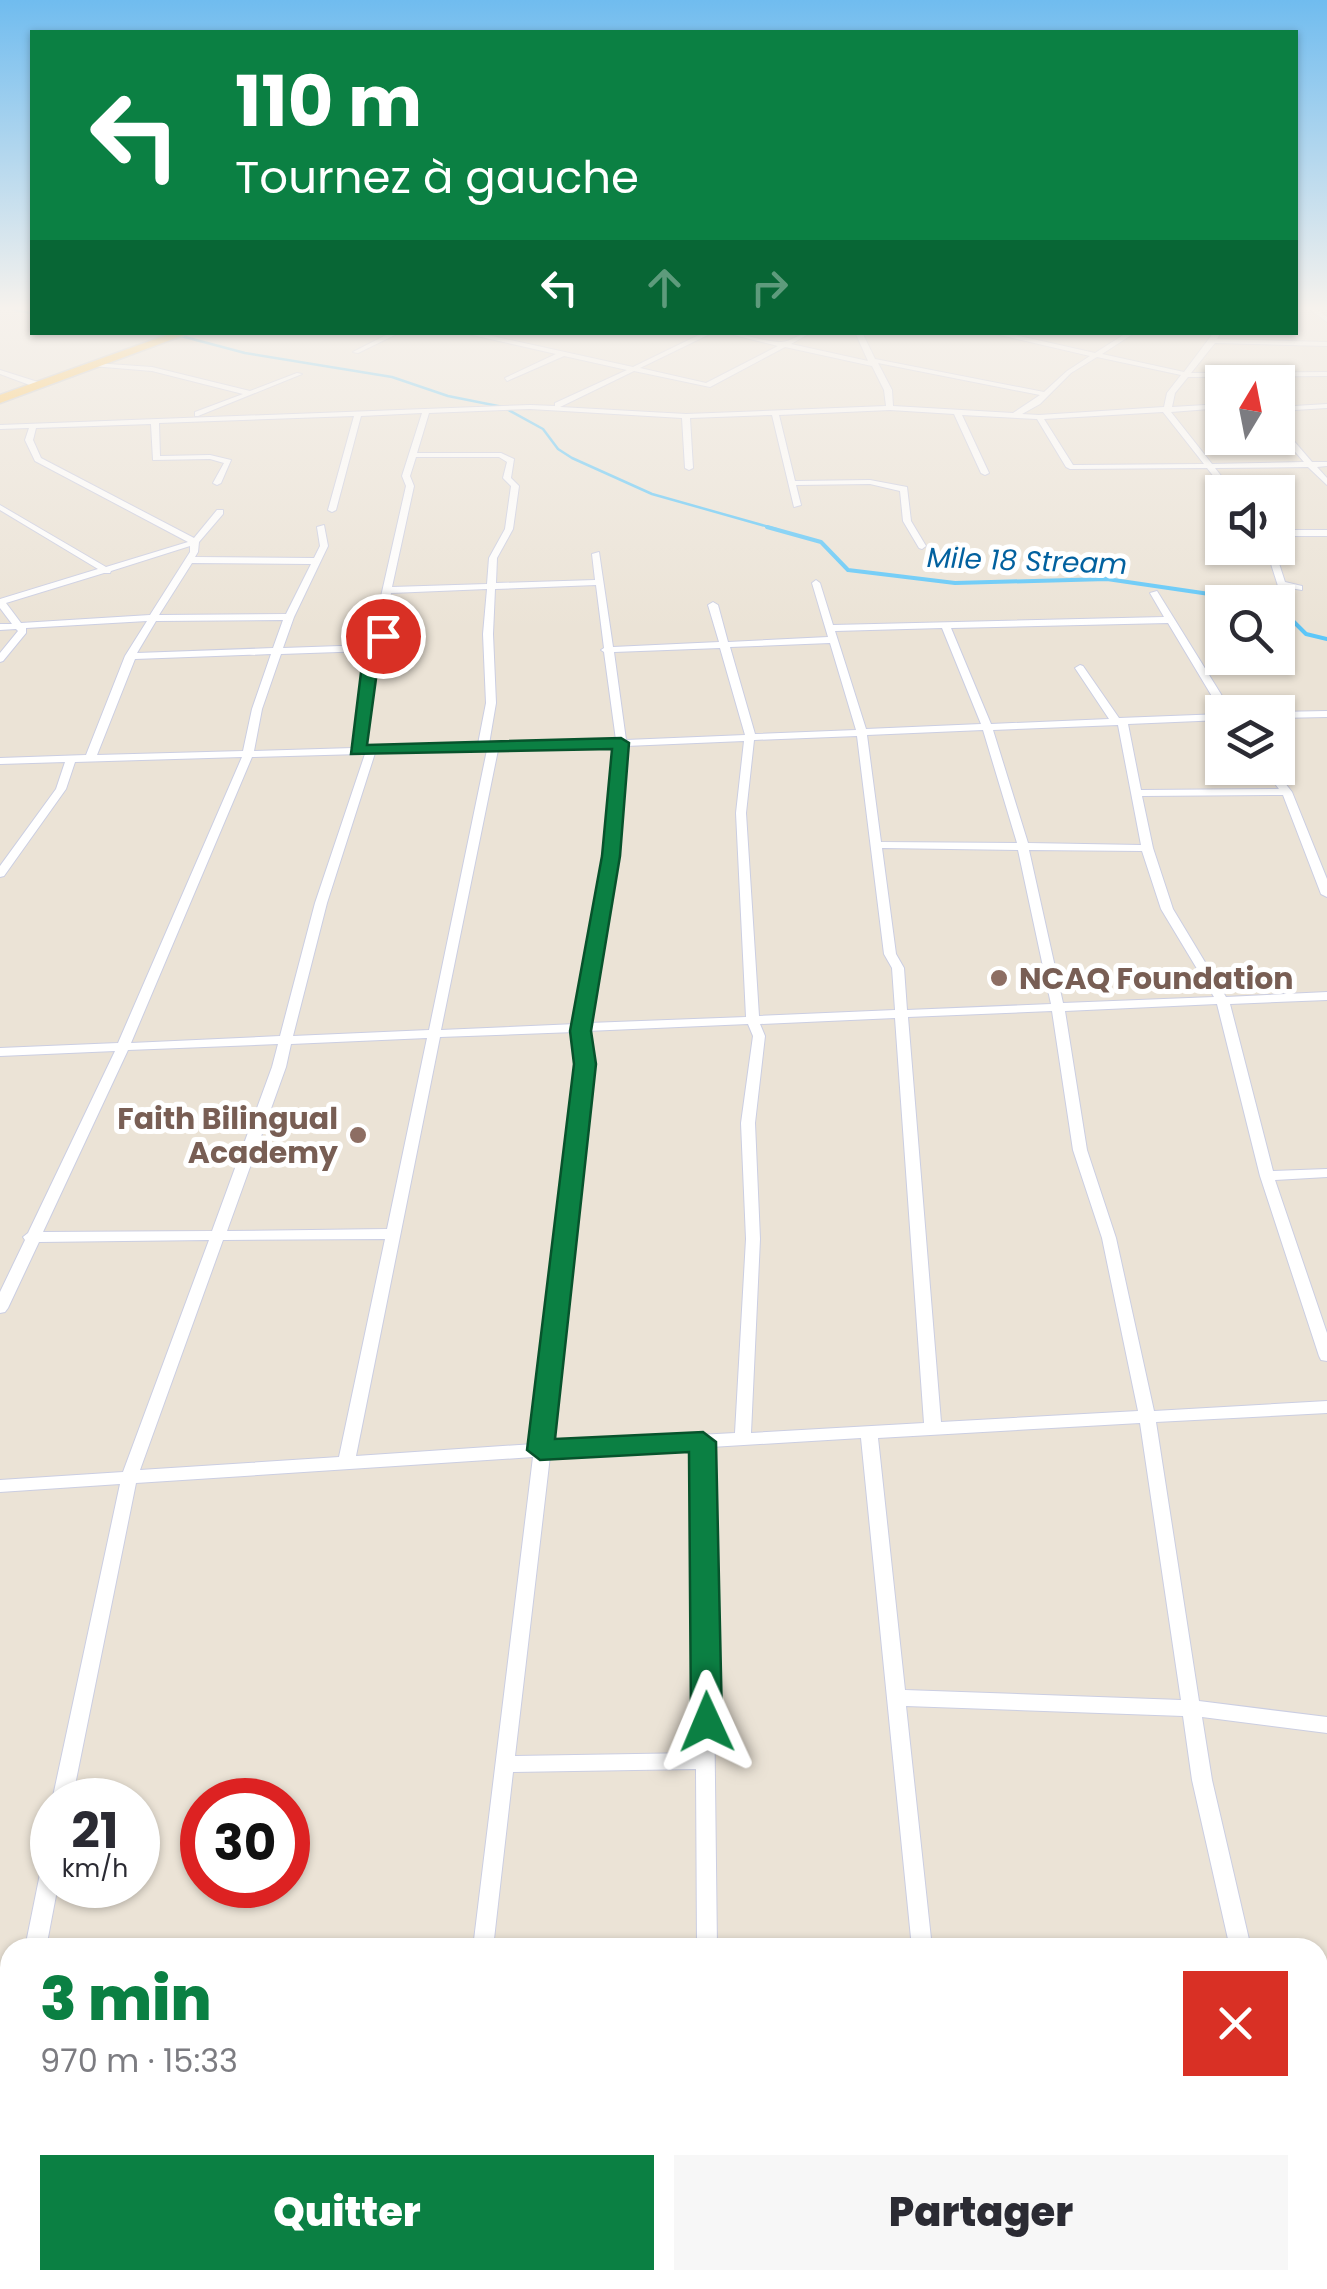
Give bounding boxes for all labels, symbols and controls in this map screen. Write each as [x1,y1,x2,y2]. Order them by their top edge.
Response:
text: 110 m [235,52,422,151]
icon: left [70,70,200,200]
text: Tournez à gauche [235,146,639,209]
icon: left [532,260,587,315]
icon: ahead [637,260,692,315]
icon: right [742,260,797,315]
north arrow [1205,365,1295,455]
map controls [1205,365,1295,785]
button: sound [1205,475,1295,565]
water label: Mile 18 Stream [926,538,1128,584]
button: search [1205,585,1295,675]
pin [341,594,426,679]
icon: arrive [356,609,411,664]
button: layers [1205,695,1295,785]
place label: NCAQ Foundation [1019,957,1294,1000]
marker: NCAQ Foundation [988,967,1010,989]
place label: Faith Bilingual Academy [117,1097,338,1174]
marker: Faith Bilingual Academy [347,1124,369,1146]
position arrow [655,1670,759,1774]
speed limit sign: 30 [180,1778,310,1908]
text: 21 [71,1795,119,1866]
text: km/h [62,1851,128,1886]
text: 3 min [40,1957,212,2041]
button: close [1183,1971,1288,2076]
text: 970 m · 15:33 [40,2038,238,2083]
button: Quitter [40,2155,654,2270]
button: Partager [674,2155,1288,2270]

